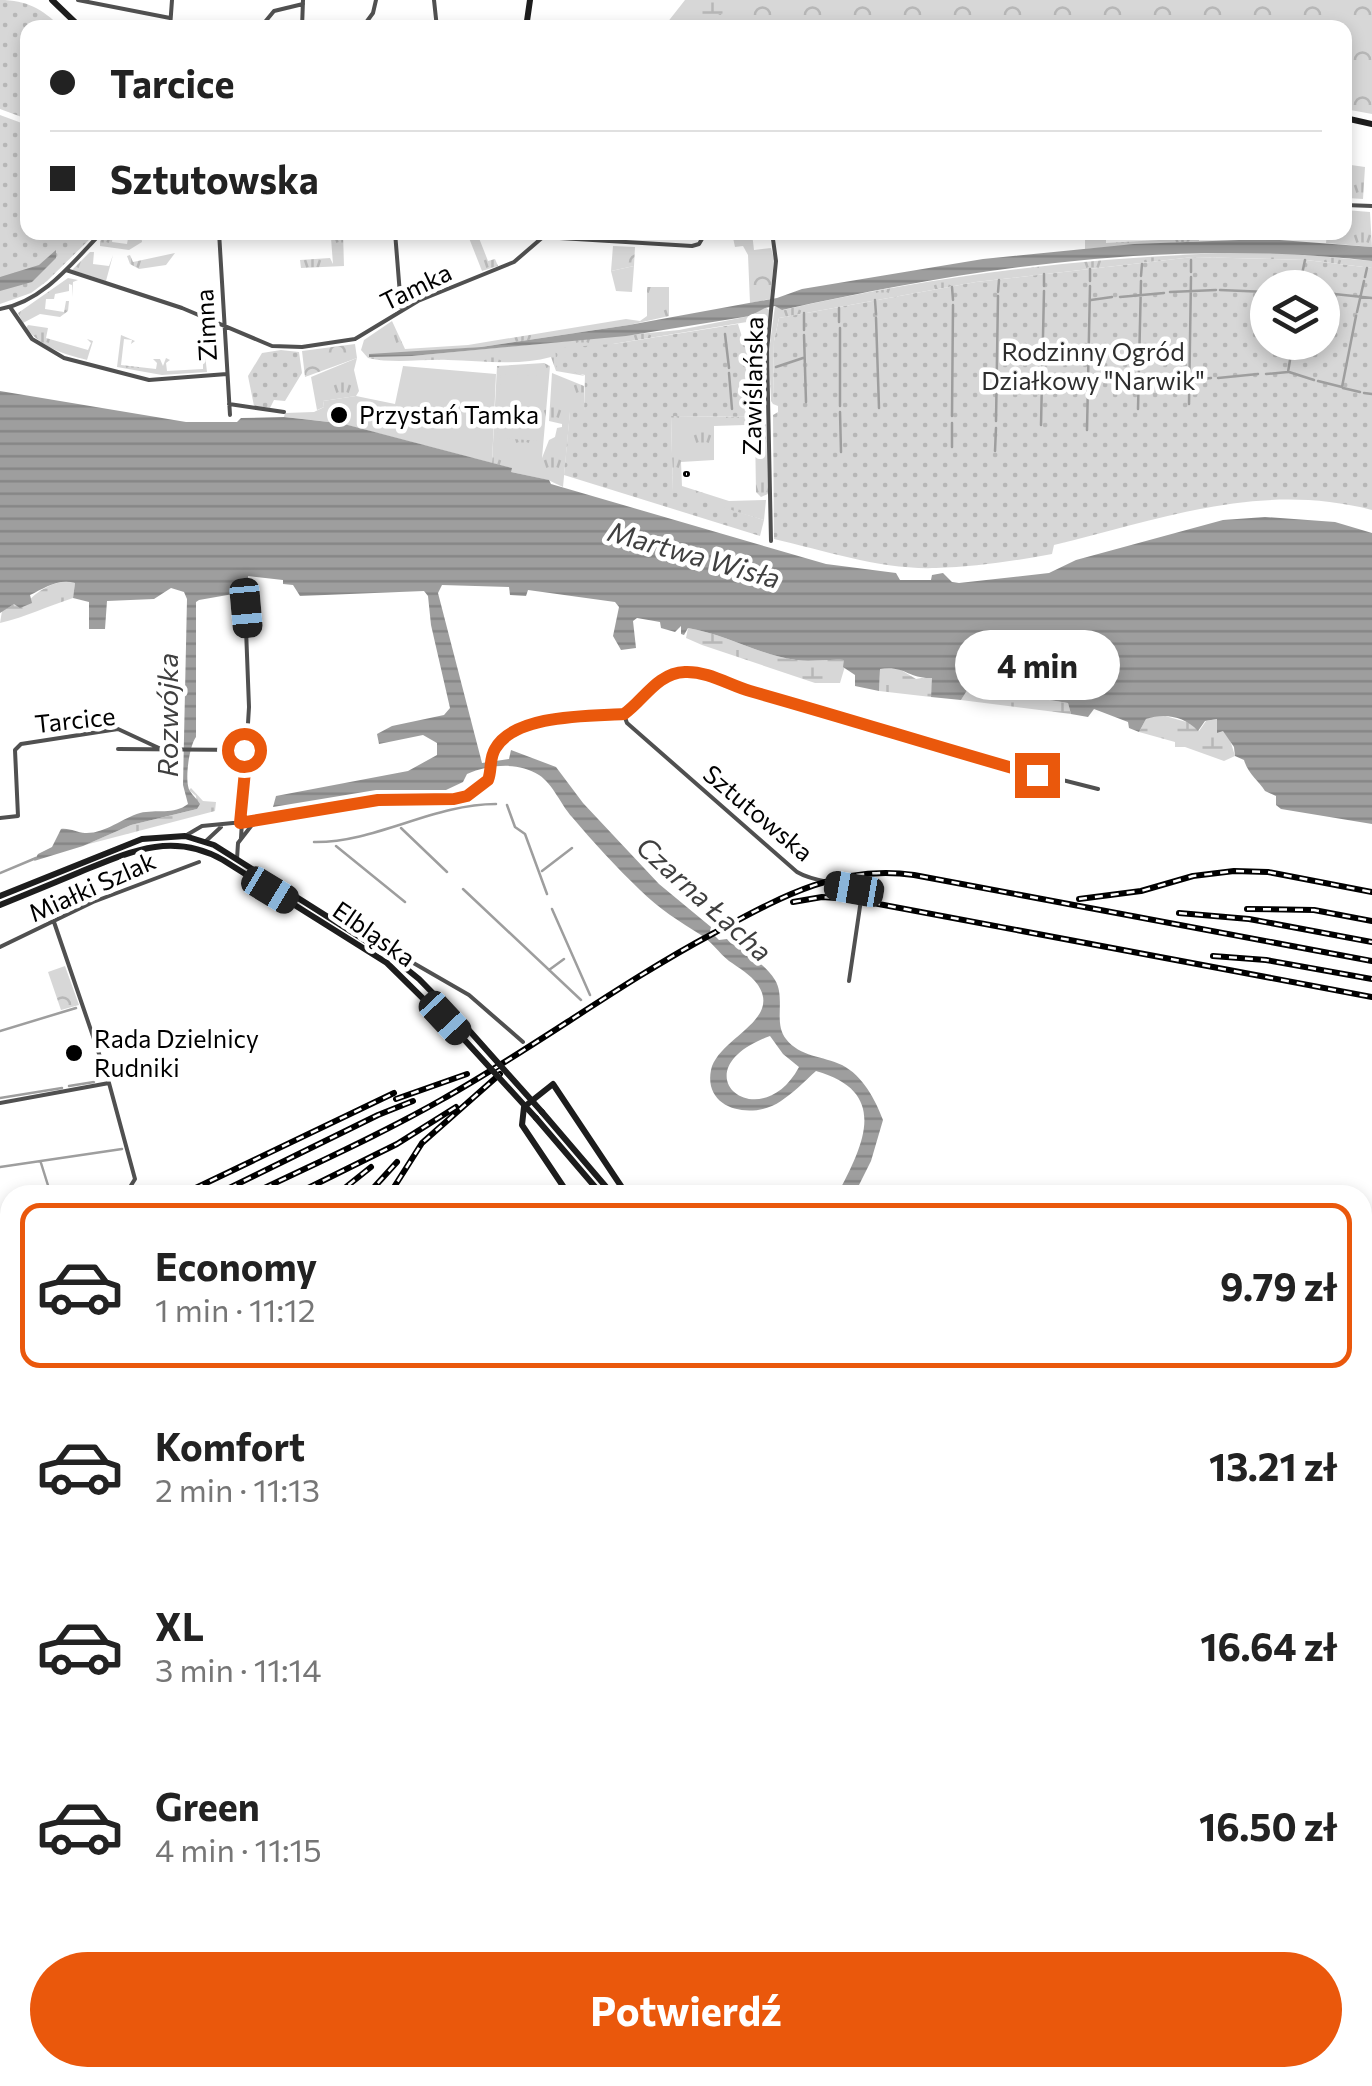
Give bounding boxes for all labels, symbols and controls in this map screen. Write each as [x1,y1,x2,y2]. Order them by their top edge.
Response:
text: Tarcice [110,59,235,106]
text: Sztutowska [110,155,319,202]
street label: Tamka [375,256,456,316]
map controls [1250,270,1340,360]
button: layers [1250,270,1340,360]
street label: Zimna [188,288,222,362]
street label: Zawiślańska [736,316,768,456]
park label: Rodzinny Ogród Działkowy "Narwik" [981,336,1205,395]
place label: Przystań Tamka [359,399,539,429]
marker: Przystań Tamka [328,404,350,426]
water label: Martwa Wisła [604,513,784,595]
car [228,577,264,639]
callout: 4 min [954,630,1120,700]
text: 4 min [997,645,1078,685]
water label: Rozwójka [150,653,184,777]
street label: Tarcice [33,700,117,738]
route start [222,728,267,773]
route end [1015,753,1060,798]
street label: Sztutowska [698,758,820,867]
water label: Czarna Łacha [630,829,779,968]
street label: Miałki Szlak [23,845,160,927]
car [237,862,303,918]
car [822,869,886,909]
street label: Elbląska [328,894,421,972]
car [414,986,476,1050]
place label: Rada Dzielnicy Rudniki [94,1023,259,1082]
marker: Rada Dzielnicy Rudniki [63,1042,85,1064]
icon: car [35,1241,125,1331]
text: Economy [155,1242,317,1289]
text: 9.79 zł [1220,1262,1337,1309]
text: 1 min · 11:12 [155,1289,315,1329]
icon: car [35,1421,125,1511]
text: Komfort [155,1422,305,1469]
text: 13.21 zł [1209,1442,1337,1489]
text: 2 min · 11:13 [155,1469,320,1509]
icon: car [35,1601,125,1691]
text: XL [155,1602,204,1649]
text: 16.64 zł [1200,1622,1337,1669]
text: 3 min · 11:14 [155,1649,321,1689]
icon: car [35,1781,125,1871]
text: Green [155,1782,260,1829]
text: 16.50 zł [1199,1802,1337,1849]
text: 4 min · 11:15 [155,1829,322,1869]
button: Potwierdź [30,1952,1342,2067]

